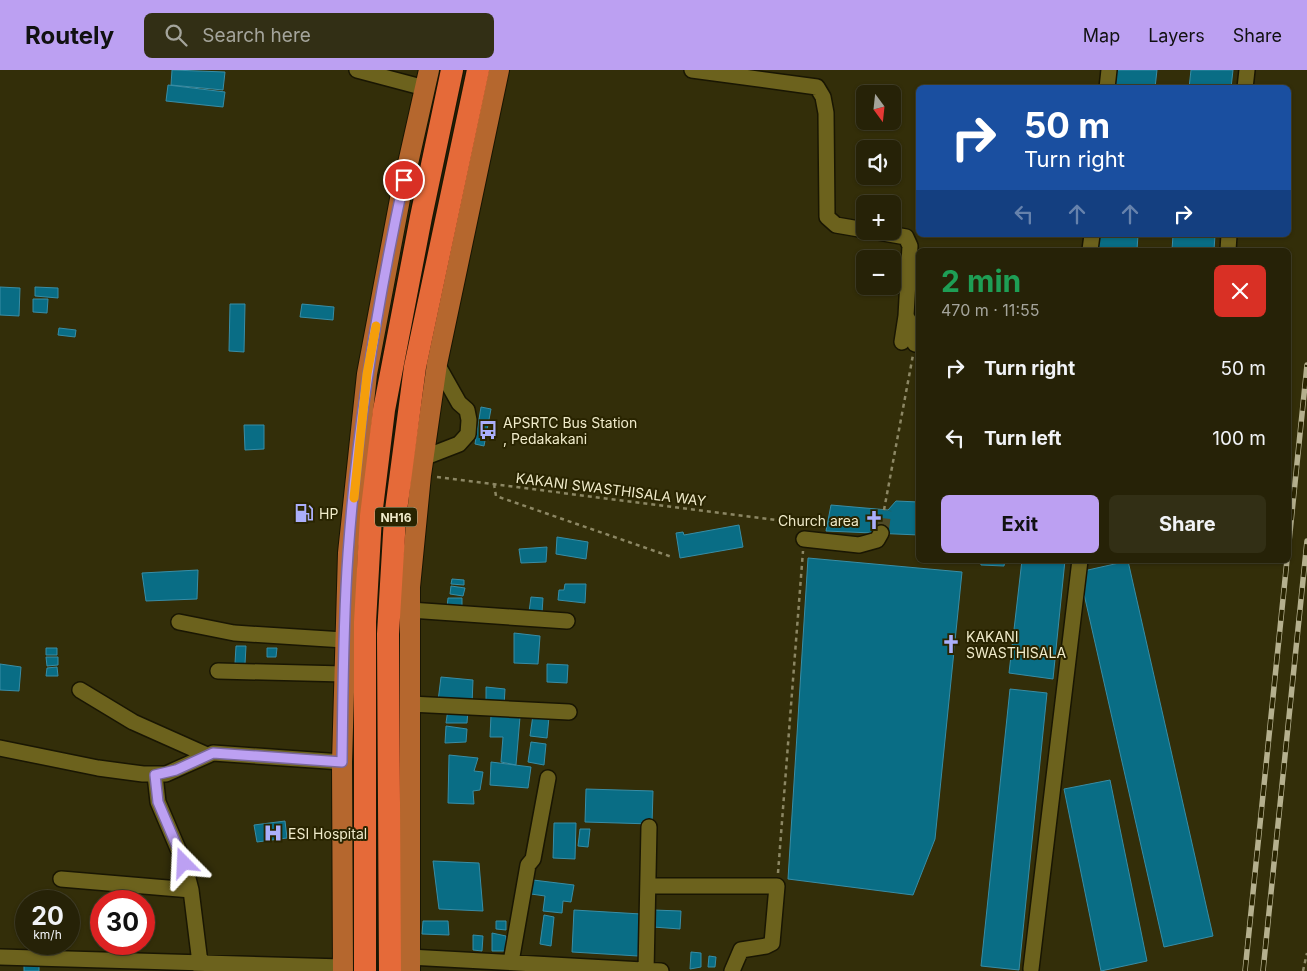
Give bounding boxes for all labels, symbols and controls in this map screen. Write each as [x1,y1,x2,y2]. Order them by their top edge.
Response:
search box [144,13,494,58]
text: Routely [25,21,114,50]
icon: search [162,21,190,49]
text: Search here [202,24,311,47]
text: Map [1083,25,1120,46]
text: Layers [1148,25,1205,46]
text: Share [1233,25,1282,46]
north arrow [856,85,901,130]
map controls [856,85,901,295]
text: 50 m [1024,104,1110,146]
icon: right [941,105,1006,170]
button: sound [856,140,901,185]
text: Turn right [1024,146,1125,172]
pin [383,159,425,201]
icon: arrive [390,166,418,194]
button: + [856,195,901,240]
icon: left [1010,200,1038,228]
icon: ahead [1063,200,1091,228]
icon: ahead [1116,200,1144,228]
icon: right [1169,200,1197,228]
button: − [856,250,901,295]
text: 2 min [941,263,1021,299]
button: close [1214,265,1266,317]
text: 470 m · 11:55 [941,300,1039,320]
icon: right [941,354,969,382]
text: Turn right [984,357,1075,380]
text: 50 m [1220,357,1266,380]
place label: APSRTC Bus Station , Pedakakani [503,414,637,447]
bus stop icon: APSRTC Bus Station , Pedakakani [477,419,499,441]
icon: left [941,424,969,452]
text: Turn left [984,427,1062,450]
text: 100 m [1212,427,1266,450]
street label: KAKANI SWASTHISALA WAY [515,469,708,509]
button: Exit [941,495,1099,553]
button: Share [1109,495,1266,553]
fuel station icon: HP [293,502,315,524]
place label: HP [319,505,338,522]
road number: NH16 [375,508,417,527]
church icon: Church area [863,509,885,531]
place label: Church area [778,512,859,529]
place label: KAKANI SWASTHISALA [966,628,1066,661]
church icon: KAKANI SWASTHISALA [940,633,962,655]
hospital icon: ESI Hospital [262,822,284,844]
place label: ESI Hospital [288,825,367,842]
position arrow [157,836,209,888]
speed limit sign: 30 [90,890,155,955]
text: 20 [31,901,64,931]
text: km/h [33,927,62,942]

